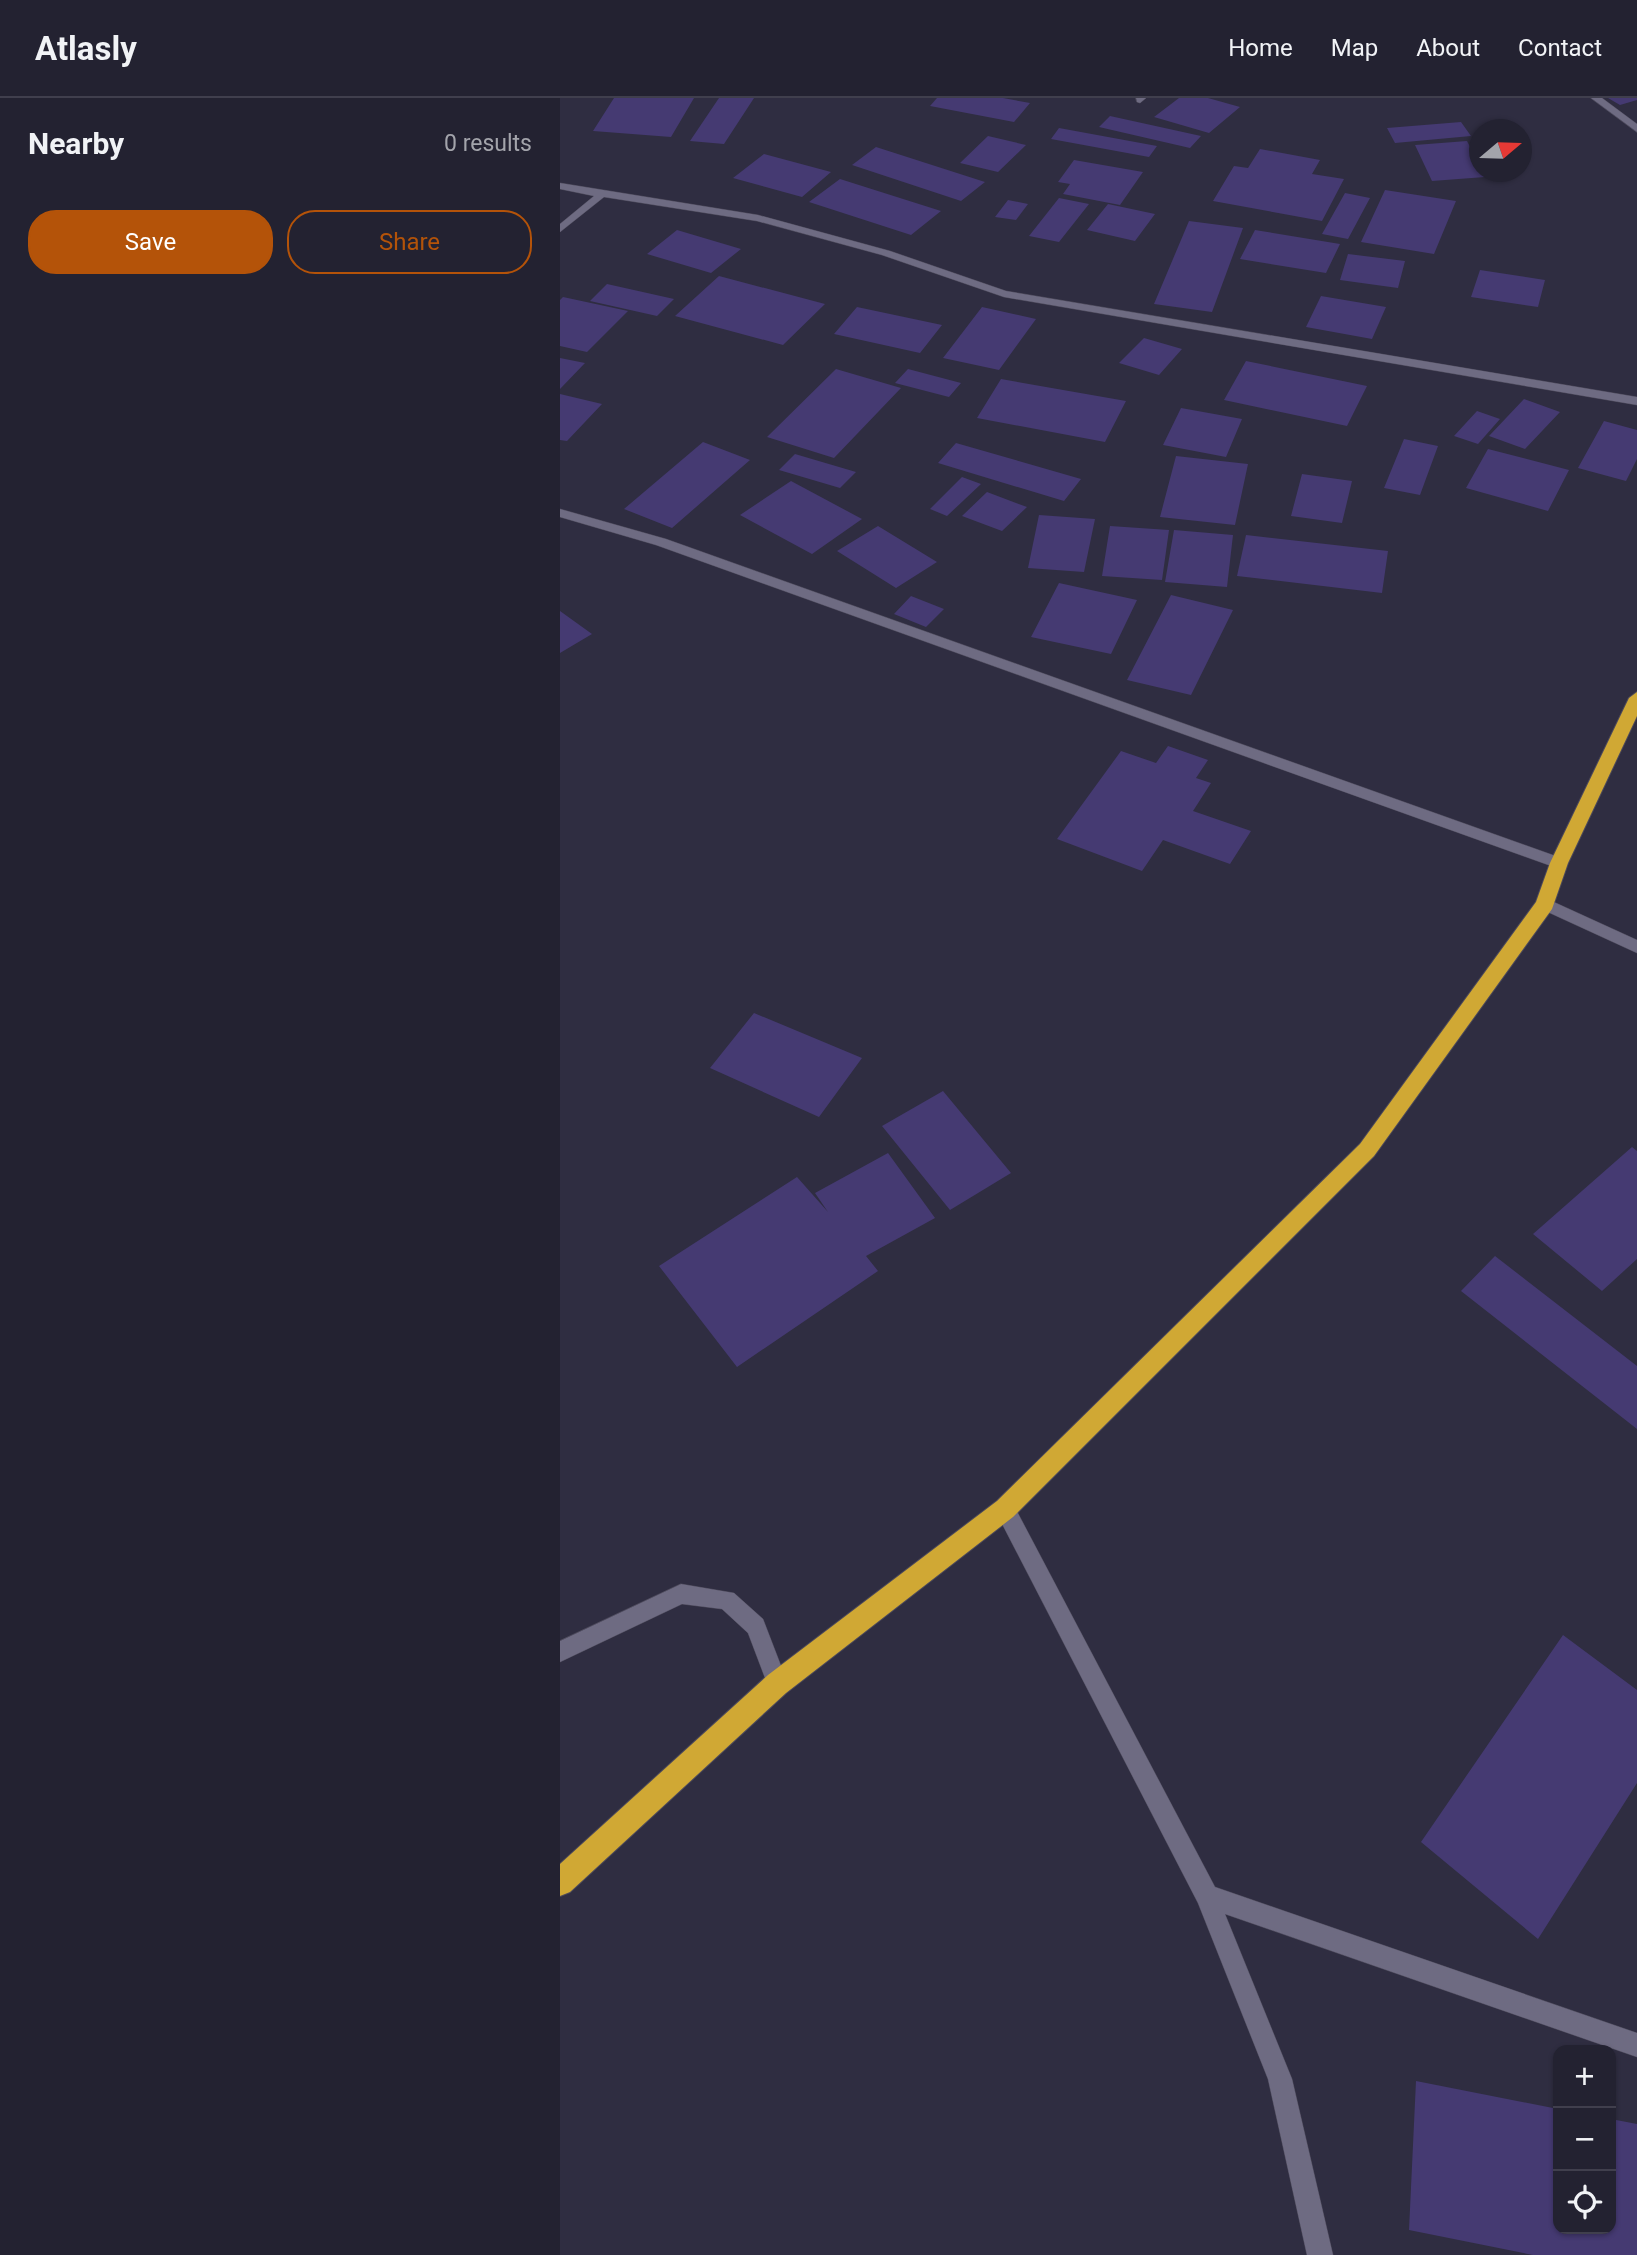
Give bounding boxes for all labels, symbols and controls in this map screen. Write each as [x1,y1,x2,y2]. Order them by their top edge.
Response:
text: Atlasly [35,29,137,68]
text: Home [1228,34,1293,62]
text: Map [1331,34,1378,62]
text: About [1416,34,1480,62]
text: Contact [1518,34,1602,62]
north arrow [1469,119,1532,182]
text: Nearby [28,126,124,161]
text: 0 results [444,130,532,157]
button: Save [28,210,273,274]
button: Share [287,210,532,274]
map controls [1553,2045,1616,2234]
button: + [1553,2045,1616,2108]
button: − [1553,2108,1616,2171]
button: locate [1553,2171,1616,2234]

